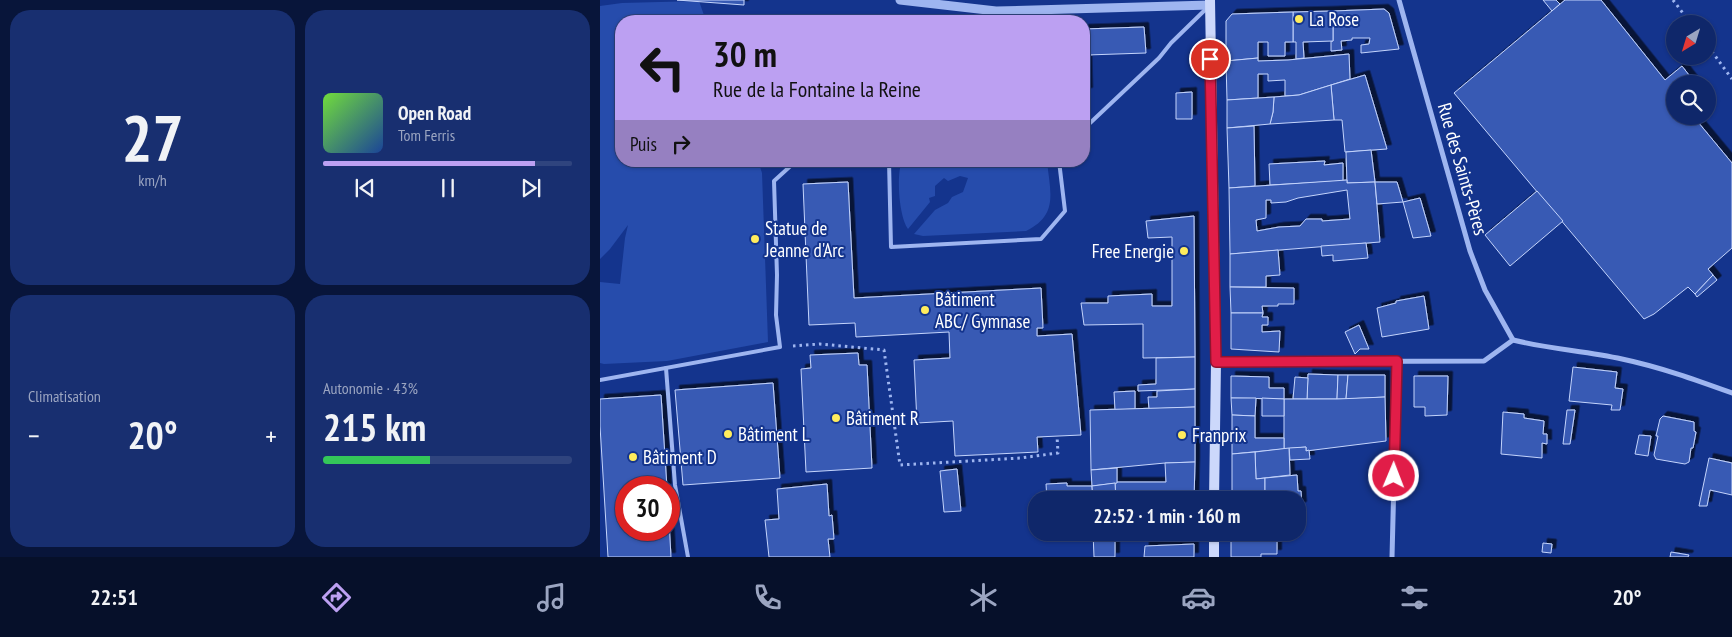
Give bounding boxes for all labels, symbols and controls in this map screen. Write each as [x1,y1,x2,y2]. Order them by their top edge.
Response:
place label: La Rose [1309,7,1359,31]
marker: La Rose [1293,13,1305,25]
north arrow [1666,15,1716,65]
map controls [1666,15,1716,125]
text: 30 m [713,31,777,77]
icon: left [630,35,695,100]
pin [1189,38,1231,80]
icon: arrive [1196,45,1224,73]
text: Rue de la Fontaine la Reine [713,75,921,103]
button: search [1666,75,1716,125]
text: 27 [121,95,184,179]
street label: Rue des Saints-Pères [1433,100,1493,238]
text: Open Road [398,101,471,125]
text: Tom Ferris [398,125,455,145]
icon: right [667,130,695,158]
text: Puis [630,132,657,156]
text: km/h [138,170,167,190]
icon: previous [351,174,379,202]
icon: pause [434,174,462,202]
icon: next [517,174,545,202]
place label: Statue de Jeanne d'Arc [764,216,845,262]
marker: Statue de Jeanne d'Arc [749,233,761,245]
place label: Free Energie [1092,239,1174,263]
marker: Free Energie [1178,245,1190,257]
place label: Bâtiment ABC/ Gymnase [935,287,1030,333]
marker: Bâtiment ABC/ Gymnase [919,304,931,316]
text: Autonomie · 43% [323,378,418,398]
text: Climatisation [28,386,101,406]
text: 215 km [323,402,426,451]
place label: Bâtiment R [846,406,919,430]
text: 20° [127,410,178,459]
marker: Bâtiment R [830,412,842,424]
text: − [28,417,40,454]
text: + [265,417,277,454]
place label: Bâtiment L [738,422,810,446]
place label: Franprix [1192,423,1247,447]
marker: Bâtiment L [722,428,734,440]
marker: Franprix [1176,429,1188,441]
place label: Bâtiment D [643,445,717,469]
position arrow [1367,449,1419,501]
marker: Bâtiment D [627,451,639,463]
speed limit sign: 30 [615,476,680,541]
text: 22:52 · 1 min · 160 m [1094,504,1240,528]
icon: directions [319,580,354,615]
icon: music [534,580,569,615]
icon: phone [750,580,785,615]
icon: climate [966,580,1001,615]
icon: car [1181,580,1216,615]
icon: filters [1397,580,1432,615]
text: 22:51 [90,583,138,611]
text: 20° [1613,583,1642,611]

